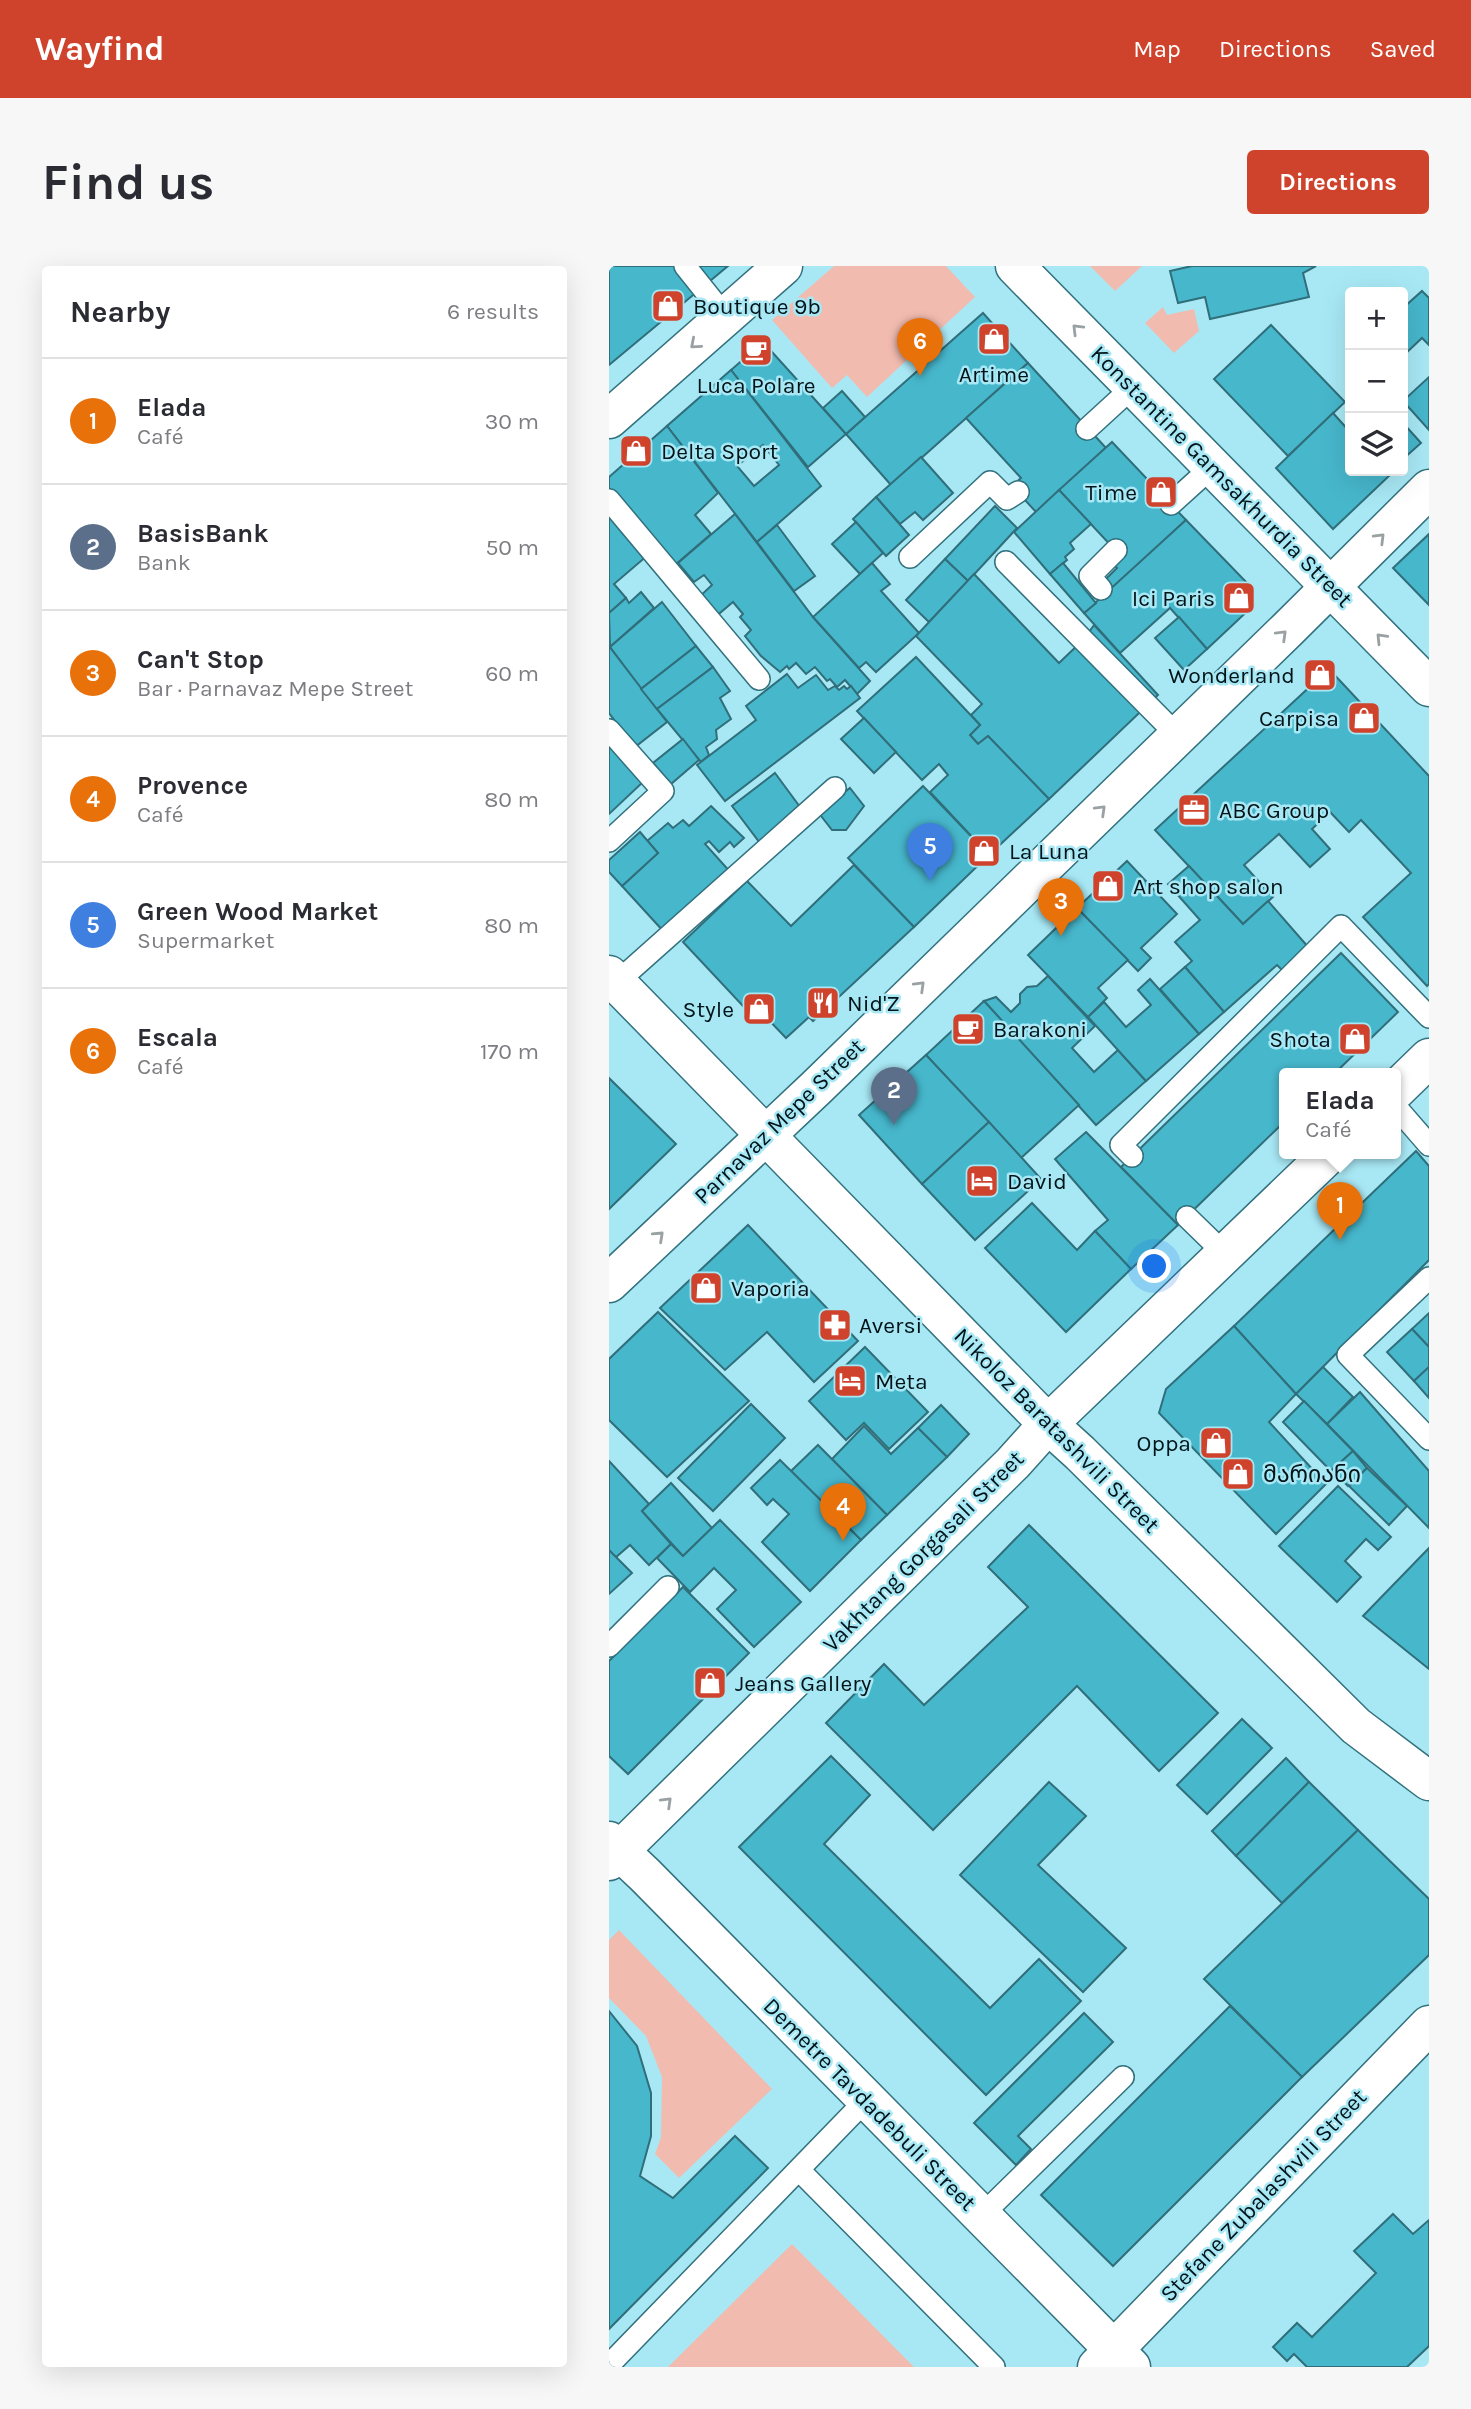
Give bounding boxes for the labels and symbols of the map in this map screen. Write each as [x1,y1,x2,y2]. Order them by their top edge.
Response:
shop icon: Boutique 9b [649,287,687,325]
place label: Boutique 9b [693,293,821,320]
pin: 6 [897,318,943,376]
shop icon: Artime [975,320,1013,358]
one-way arrow [1072,324,1085,337]
cafe icon: Luca Polare [737,331,775,369]
one-way arrow [690,335,703,348]
street label: Konstantine Gamsakhurdia Street [1085,340,1358,613]
place label: Artime [959,361,1029,388]
place label: Luca Polare [696,372,816,399]
shop icon: Delta Sport [617,432,655,470]
place label: Delta Sport [661,438,778,465]
shop icon: Time [1142,473,1180,511]
place label: Time [1085,479,1137,506]
one-way arrow [1372,534,1384,546]
shop icon: Ici Paris [1220,579,1258,617]
place label: Ici Paris [1132,585,1215,612]
one-way arrow [1274,630,1287,643]
one-way arrow [1377,633,1390,646]
shop icon: Wonderland [1301,656,1339,694]
place label: Wonderland [1168,662,1295,689]
shop icon: Carpisa [1345,699,1383,737]
place label: Carpisa [1259,705,1339,732]
office icon: ABC Group [1175,791,1213,829]
place label: ABC Group [1219,797,1329,824]
one-way arrow [1092,805,1105,818]
pin: 5 [907,823,953,881]
shop icon: La Luna [965,832,1003,870]
place label: La Luna [1009,838,1089,865]
shop icon: Art shop salon [1089,867,1127,905]
place label: Art shop salon [1133,873,1284,900]
pin: 3 [1038,878,1084,936]
one-way arrow [912,981,925,994]
restaurant icon: Nid'Z [804,984,842,1022]
shop icon: Style [740,990,778,1028]
place label: Nid'Z [847,990,900,1017]
place label: Style [682,996,734,1023]
cafe icon: Barakoni [949,1010,987,1048]
place label: Barakoni [993,1016,1087,1043]
shop icon: Shota [1336,1020,1374,1058]
place label: Shota [1269,1026,1331,1053]
street label: Parnavaz Mepe Street [689,1033,870,1210]
pin: 2 [871,1067,917,1125]
hotel icon: David [963,1162,1001,1200]
place label: David [1007,1168,1067,1195]
pin: 1 [1317,1182,1363,1240]
one-way arrow [651,1232,664,1245]
your location [1137,1249,1171,1283]
shop icon: Vaporia [687,1269,725,1307]
place label: Vaporia [731,1275,810,1302]
pharmacy icon: Aversi [816,1306,854,1344]
place label: Aversi [859,1312,922,1339]
street label: Nikoloz Baratashvili Street [948,1322,1165,1539]
hotel icon: Meta [831,1362,869,1400]
place label: Meta [875,1368,928,1395]
shop icon: Oppa [1197,1424,1235,1462]
place label: Oppa [1137,1430,1191,1457]
street label: Vakhtang Gorgasali Street [817,1445,1030,1657]
shop icon: მარიანი [1219,1455,1257,1493]
place label: მარიანი [1263,1461,1361,1488]
pin: 4 [820,1483,866,1541]
shop icon: Jeans Gallery [691,1664,729,1702]
place label: Jeans Gallery [735,1670,872,1697]
one-way arrow [659,1798,671,1810]
street label: Demetre Tavdadebuli Street [758,1992,982,2216]
street label: Stefane Zubalashvili Street [1155,2083,1372,2307]

